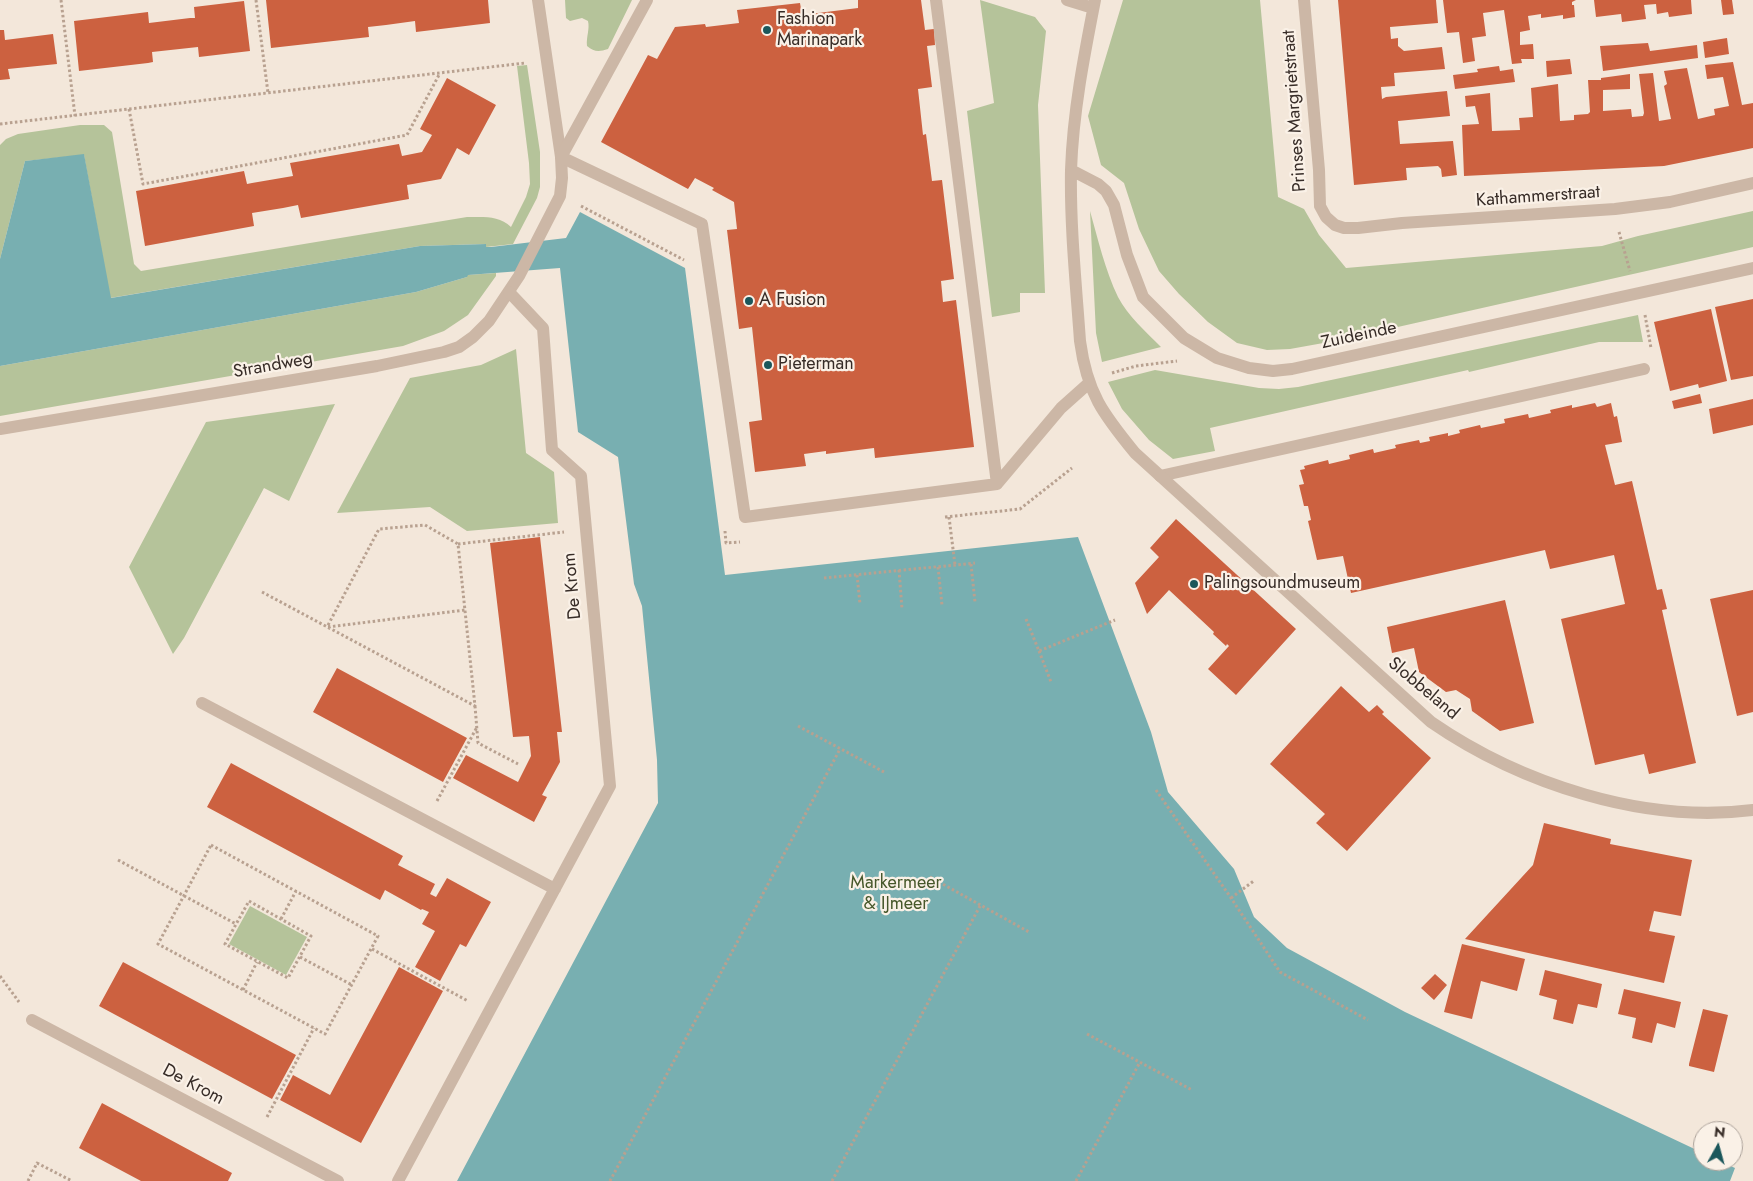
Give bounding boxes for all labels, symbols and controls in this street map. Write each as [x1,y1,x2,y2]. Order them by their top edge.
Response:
place label: Fashion Marinapark [777,9,862,52]
marker: Fashion Marinapark [761,24,773,36]
street label: Prinses Margrietstraat [1279,29,1311,193]
street label: Kathammerstraat [1475,182,1601,212]
place label: A Fusion [759,290,826,312]
marker: A Fusion [743,295,755,307]
street label: Zuideinde [1319,317,1399,355]
street label: Strandweg [232,348,314,384]
place label: Pieterman [778,354,854,376]
marker: Pieterman [762,359,774,371]
street label: De Krom [559,552,587,620]
place label: Palingsoundmuseum [1204,573,1360,595]
marker: Palingsoundmuseum [1188,578,1200,590]
street label: Slobbeland [1383,653,1463,725]
park label: Markermeer & IJmeer [850,873,942,916]
street label: De Krom [158,1060,228,1110]
north arrow [1693,1121,1743,1171]
text: N [1713,1122,1726,1143]

